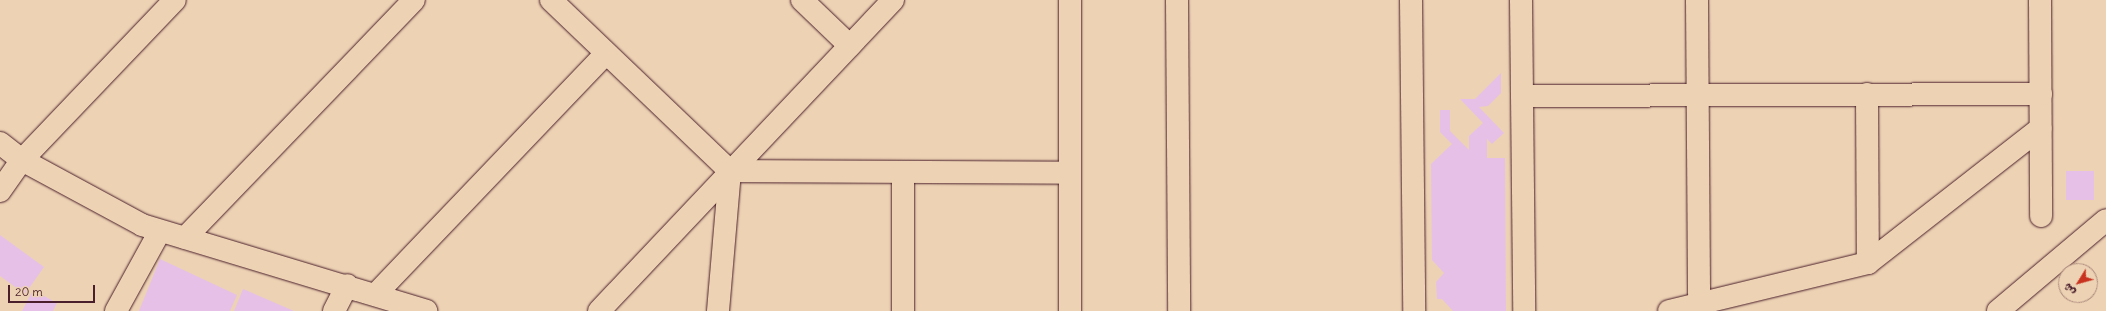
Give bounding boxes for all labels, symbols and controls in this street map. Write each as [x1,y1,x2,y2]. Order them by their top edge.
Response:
north arrow [2058,263,2098,303]
scale bar [10,277,97,303]
text: ش [2060,281,2078,299]
text: 20 m [15,284,43,299]

